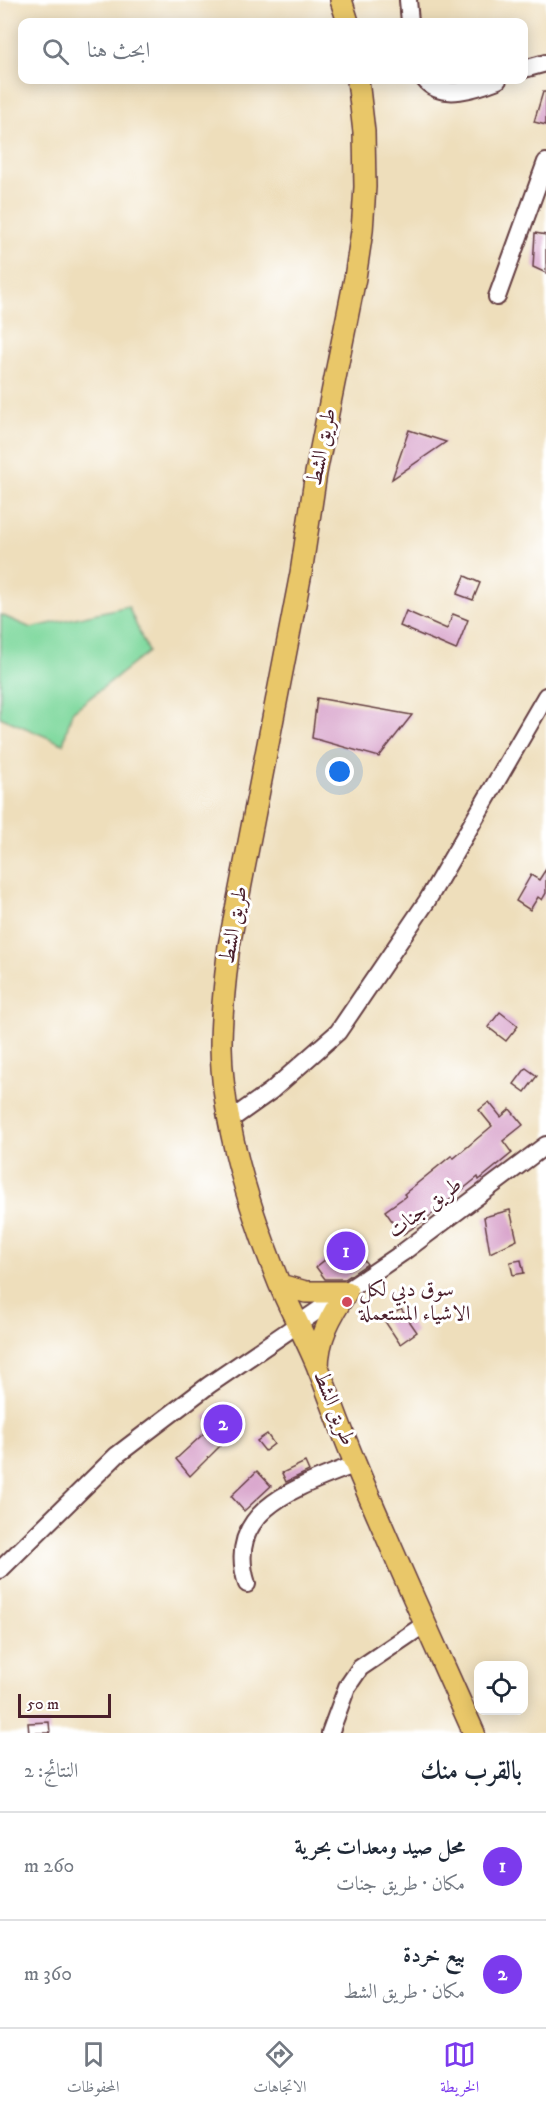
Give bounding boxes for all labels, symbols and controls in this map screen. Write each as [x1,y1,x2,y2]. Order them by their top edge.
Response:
search box [18,18,528,84]
icon: search [39,35,72,68]
text: ابحث هنا [87,37,150,64]
street label: طريق الشط [302,406,342,488]
your location [325,757,354,786]
street label: طريق الشط [214,884,254,966]
street label: طريق جنات [383,1172,467,1244]
pin: 1 [326,1228,366,1274]
place label: سوق دبي لكل الاشياء المستعملة [358,1277,470,1327]
marker: سوق دبي لكل الاشياء المستعملة [340,1295,354,1309]
street label: طريق الشط [307,1367,361,1449]
pin: 2 [204,1402,242,1446]
map controls [474,1661,528,1715]
button: locate [474,1661,528,1715]
scale bar [18,1691,111,1718]
text: 50 m [27,1694,59,1714]
text: بالقرب منك [420,1755,522,1788]
text: النتائج: 2 [24,1759,78,1784]
text: محل صيد ومعدات بحرية [294,1834,465,1861]
text: 260 m [24,1854,74,1879]
text: 1 [499,1854,506,1879]
text: مكان · طريق جنات [336,1872,465,1897]
text: بيع خردة [403,1942,465,1969]
text: 360 m [24,1962,72,1987]
text: 2 [498,1962,507,1987]
text: مكان · طريق الشط [343,1980,465,2005]
tab: المحفوظات [67,2038,120,2102]
tab: الاتجاهات [253,2038,307,2102]
tab: الخريطة [440,2038,479,2102]

